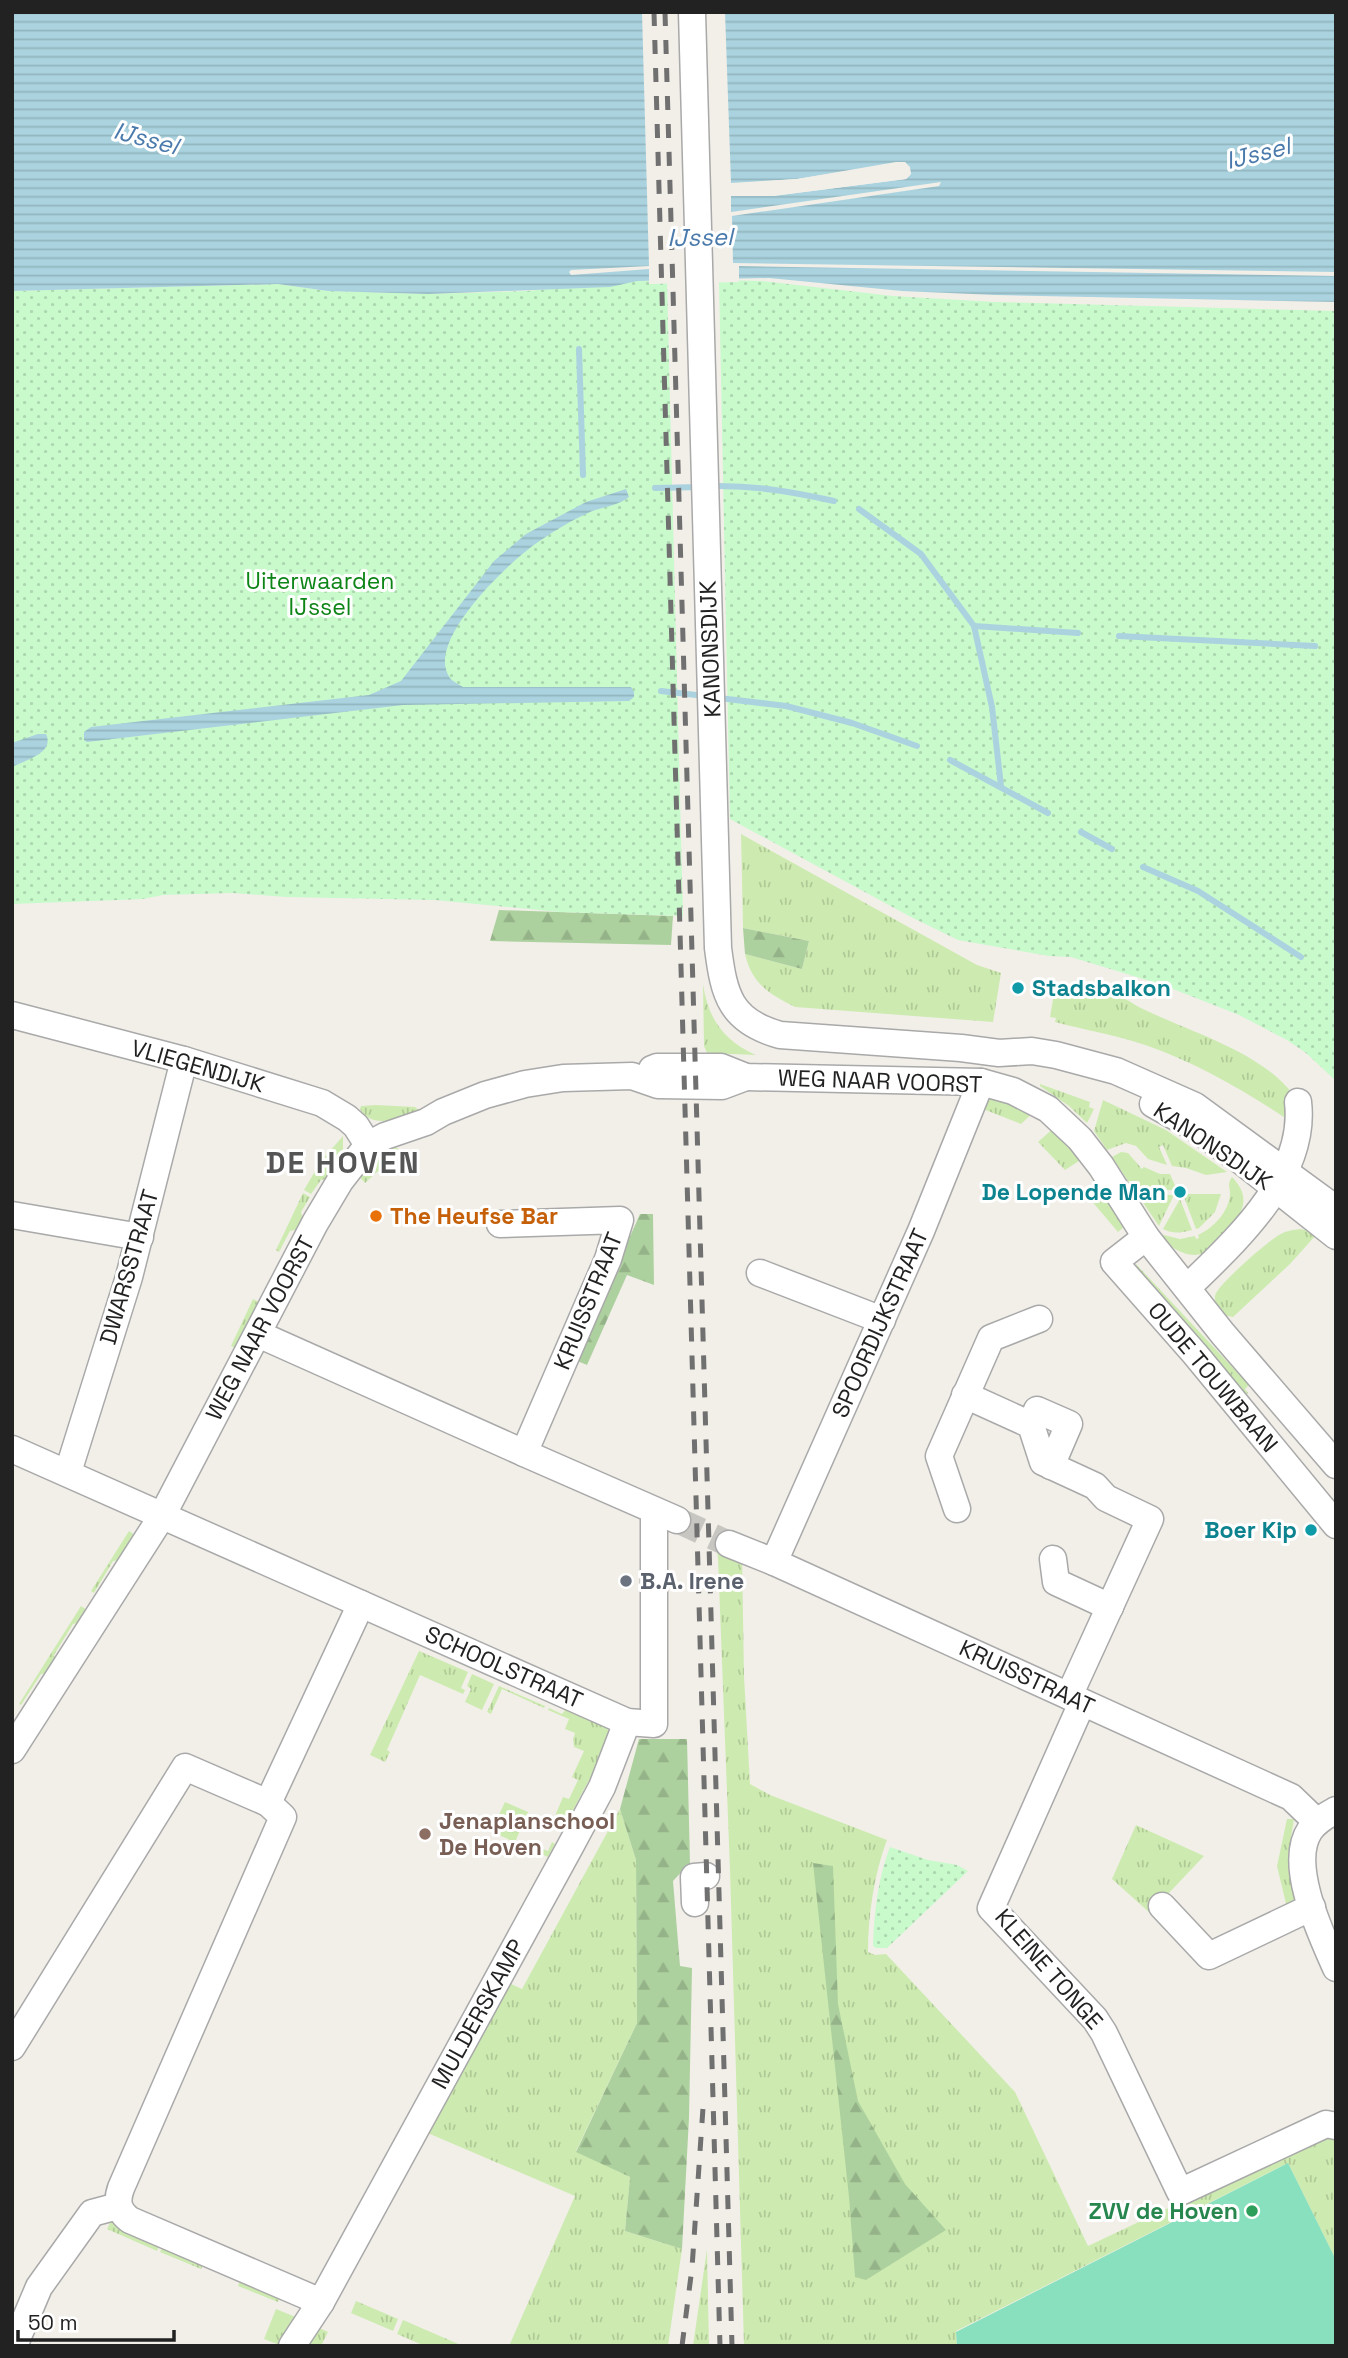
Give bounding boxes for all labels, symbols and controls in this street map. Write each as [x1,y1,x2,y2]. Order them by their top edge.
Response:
water label: IJssel [110,115,185,162]
water label: IJssel [1222,129,1297,176]
water label: IJssel [667,221,736,253]
park label: Uiterwaarden IJssel [246,566,394,622]
street label: KANONSDIJK [693,580,727,718]
place label: Stadsbalkon [1032,973,1171,1003]
marker: Stadsbalkon [1010,980,1026,996]
street label: VLIEGENDIJK [128,1033,268,1099]
street label: WEG NAAR VOORST [777,1062,983,1100]
street label: KANONSDIJK [1148,1095,1278,1197]
district label: DE HOVEN [265,1143,421,1182]
place label: De Lopende Man [981,1177,1166,1207]
marker: De Lopende Man [1172,1184,1188,1200]
street label: DWARSSTRAAT [93,1186,165,1348]
place label: The Heufse Bar [390,1201,558,1231]
marker: The Heufse Bar [368,1208,384,1224]
street label: SPOORDIJKSTRAAT [825,1224,935,1422]
street label: KRUISSTRAAT [547,1228,629,1374]
street label: WEG NAAR VOORST [199,1231,321,1425]
street label: OUDE TOUWBAAN [1141,1296,1285,1458]
place label: Boer Kip [1204,1515,1297,1545]
marker: Boer Kip [1303,1522,1319,1538]
place label: B.A. Irene [640,1566,744,1596]
marker: B.A. Irene [618,1573,634,1589]
street label: SCHOOLSTRAAT [420,1619,588,1715]
street label: KRUISSTRAAT [955,1633,1099,1721]
place label: Jenaplanschool De Hoven [439,1806,615,1862]
marker: Jenaplanschool De Hoven [417,1826,433,1842]
street label: KLEINE TONGE [988,1902,1110,2036]
street label: MULDERSKAMP [424,1934,532,2094]
place label: ZVV de Hoven [1088,2196,1238,2226]
marker: ZVV de Hoven [1244,2203,1260,2219]
scale bar [18,2298,173,2342]
text: 50 m [28,2309,78,2336]

